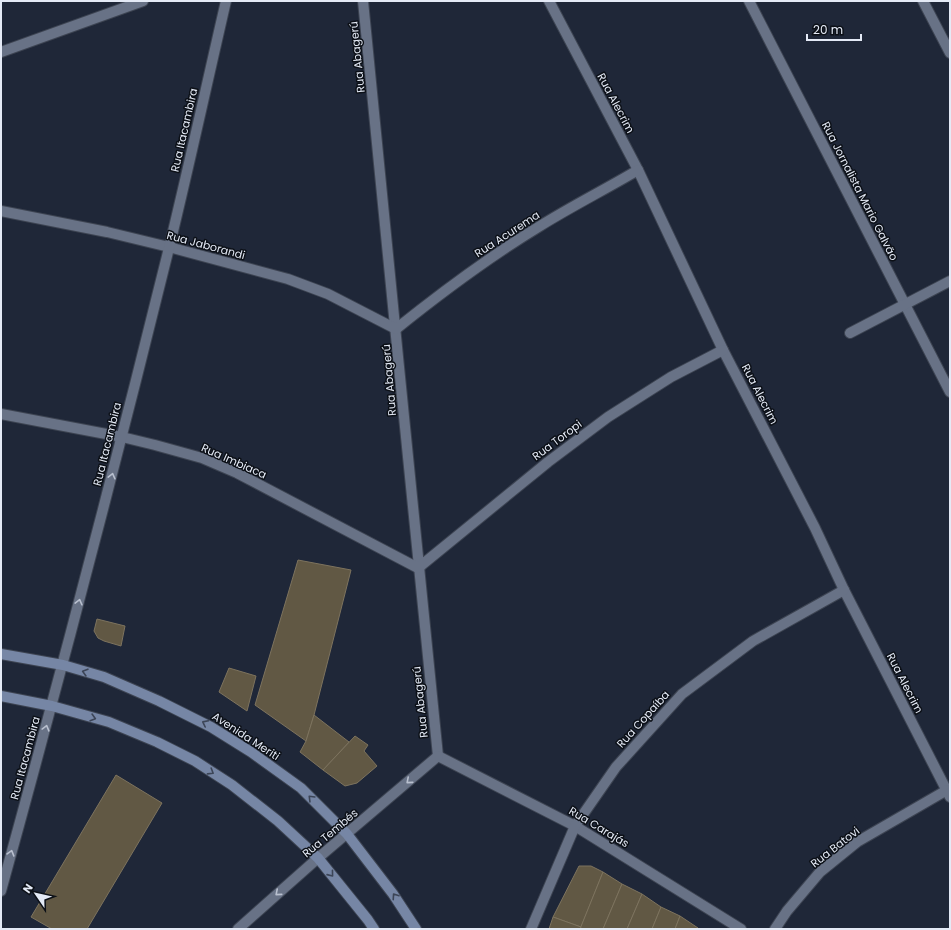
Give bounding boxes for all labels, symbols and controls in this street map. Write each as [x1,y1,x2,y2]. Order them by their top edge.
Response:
scale bar [807,16,861,42]
street label: Rua Abagerú [345,20,369,94]
text: 20 m [813,21,843,38]
street label: Rua Alecrim [593,70,639,136]
street label: Rua Itacambira [167,87,201,173]
street label: Rua Jornalista Mario Galvão [818,119,902,263]
street label: Rua Acurema [471,207,543,261]
street label: Rua Jaborandi [165,227,247,263]
street label: Rua Abagerú [378,344,400,416]
street label: Rua Alecrim [738,361,782,427]
street label: Rua Itacambira [89,401,125,487]
street label: Rua Toropi [529,416,585,464]
street label: Rua Imbiaca [199,439,269,483]
one-way arrow [107,473,115,480]
one-way arrow [74,599,83,606]
street label: Rua Alecrim [883,650,927,716]
street label: Rua Abagerú [408,665,432,739]
one-way arrow [82,668,89,677]
street label: Rua Copaíba [613,687,673,751]
street label: Avenida Meriti [209,708,283,764]
one-way arrow [90,713,97,722]
street label: Rua Itacambira [6,715,44,801]
one-way arrow [201,721,209,728]
one-way arrow [41,725,50,732]
one-way arrow [207,767,214,774]
one-way arrow [406,777,413,784]
one-way arrow [308,795,316,803]
street label: Rua Carajás [566,803,632,851]
street label: Rua Tembés [299,805,361,861]
street label: Rua Batovi [807,823,863,871]
one-way arrow [7,850,15,857]
one-way arrow [326,869,333,876]
north arrow [16,874,56,914]
text: N [19,881,37,896]
one-way arrow [276,889,283,896]
one-way arrow [393,894,400,901]

